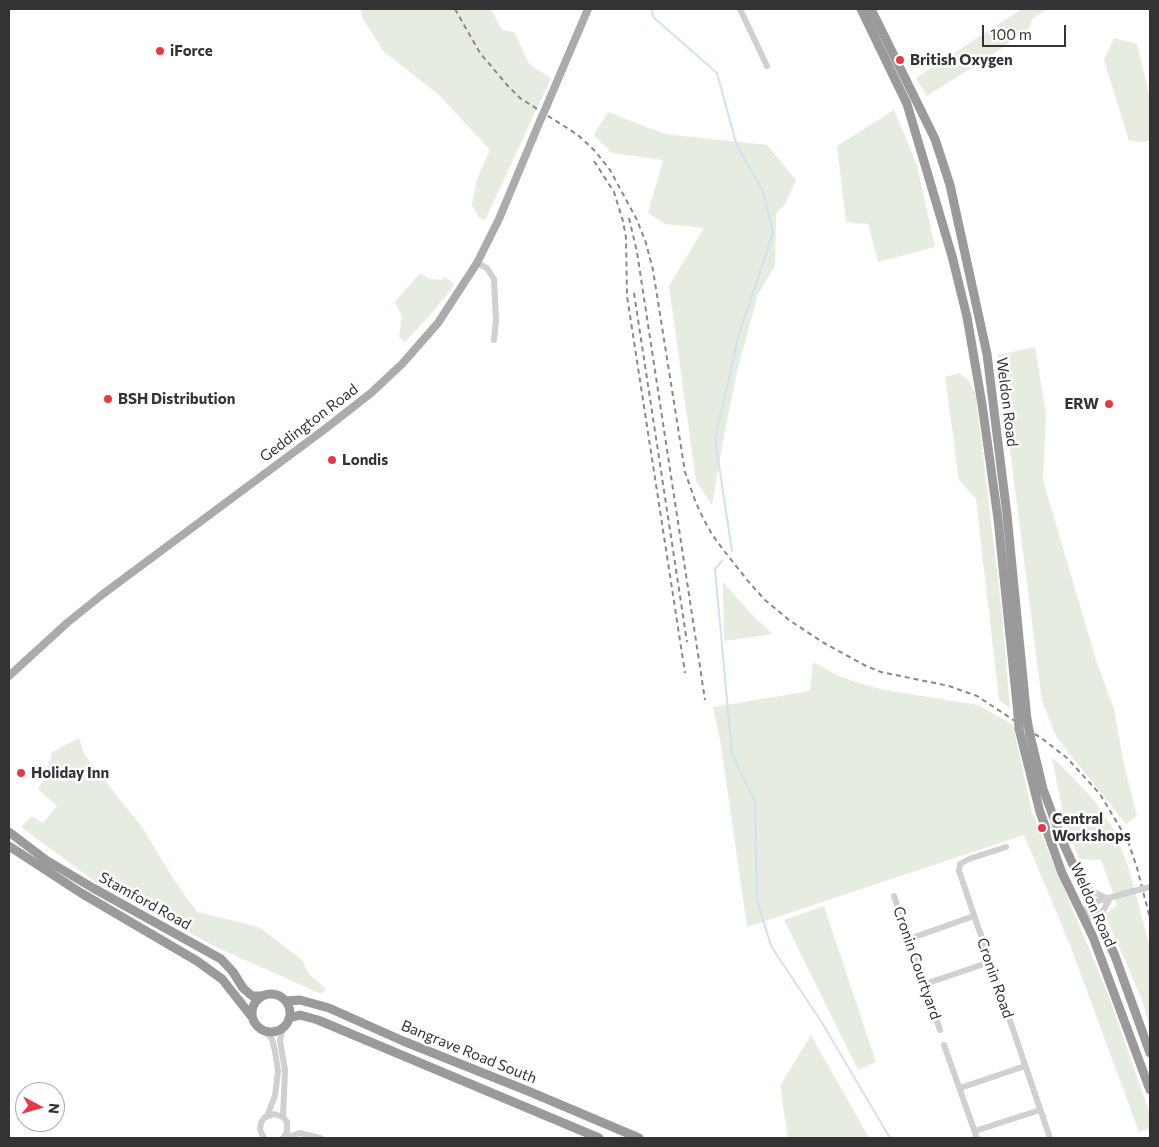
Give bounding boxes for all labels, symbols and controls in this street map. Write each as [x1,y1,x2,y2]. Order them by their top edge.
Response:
scale bar [984,15,1068,47]
text: 100 m [990,25,1032,43]
place label: iForce [170,42,213,60]
marker: iForce [154,45,166,57]
place label: British Oxygen [910,51,1013,69]
marker: British Oxygen [894,54,906,66]
street label: Weldon Road [993,356,1021,448]
street label: Geddington Road [256,380,362,466]
place label: BSH Distribution [118,390,235,408]
marker: BSH Distribution [102,393,114,405]
place label: ERW [1064,395,1099,413]
marker: ERW [1103,398,1115,410]
place label: Londis [342,451,388,469]
marker: Londis [326,454,338,466]
place label: Holiday Inn [31,764,109,782]
marker: Holiday Inn [15,767,27,779]
place label: Central Workshops [1052,810,1131,845]
marker: Central Workshops [1036,822,1048,834]
street label: Weldon Road [1066,860,1120,950]
street label: Stamford Road [96,868,194,934]
street label: Cronin Courtyard [889,904,945,1022]
street label: Cronin Road [973,935,1017,1021]
street label: Bangrave Road South [399,1017,539,1087]
north arrow [15,1082,65,1132]
text: N [45,1102,63,1115]

